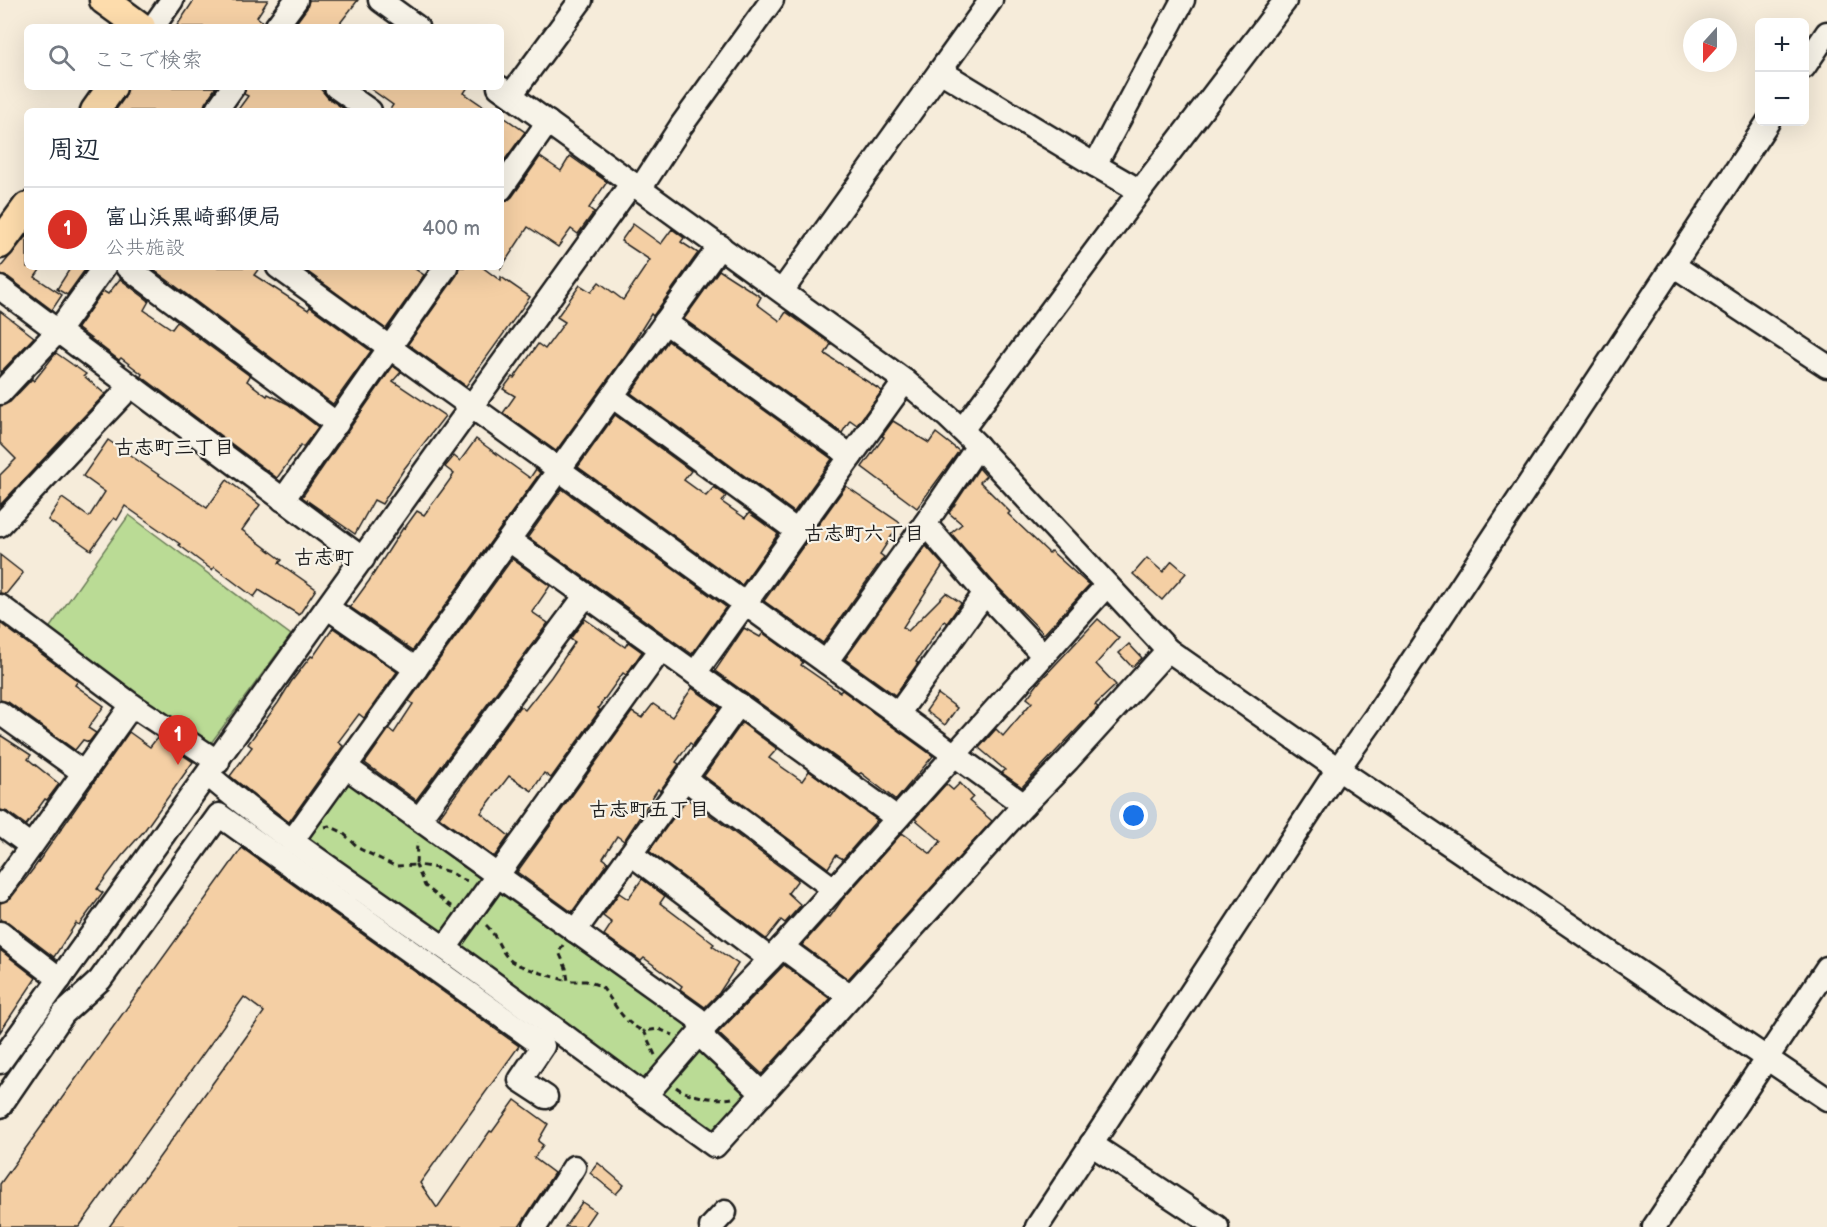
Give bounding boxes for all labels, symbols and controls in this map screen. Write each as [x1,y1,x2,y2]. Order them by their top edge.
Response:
north arrow [1683,18,1737,72]
map controls [1755,18,1809,126]
button: + [1755,18,1809,72]
search box [24,24,504,90]
icon: search [45,41,78,74]
text: ここで検索 [93,47,203,74]
button: − [1755,72,1809,126]
text: 周辺 [48,135,100,166]
text: 富山浜黒崎郵便局 [105,204,281,231]
text: 1 [63,217,72,241]
text: 400 m [422,217,480,241]
text: 公共施設 [105,236,185,260]
district label: 古志町三丁目 [114,436,234,460]
district label: 古志町六丁目 [804,522,924,546]
district label: 古志町 [294,546,354,570]
pin: 1 [158,716,198,765]
district label: 古志町五丁目 [589,798,709,822]
your location [1119,801,1148,830]

